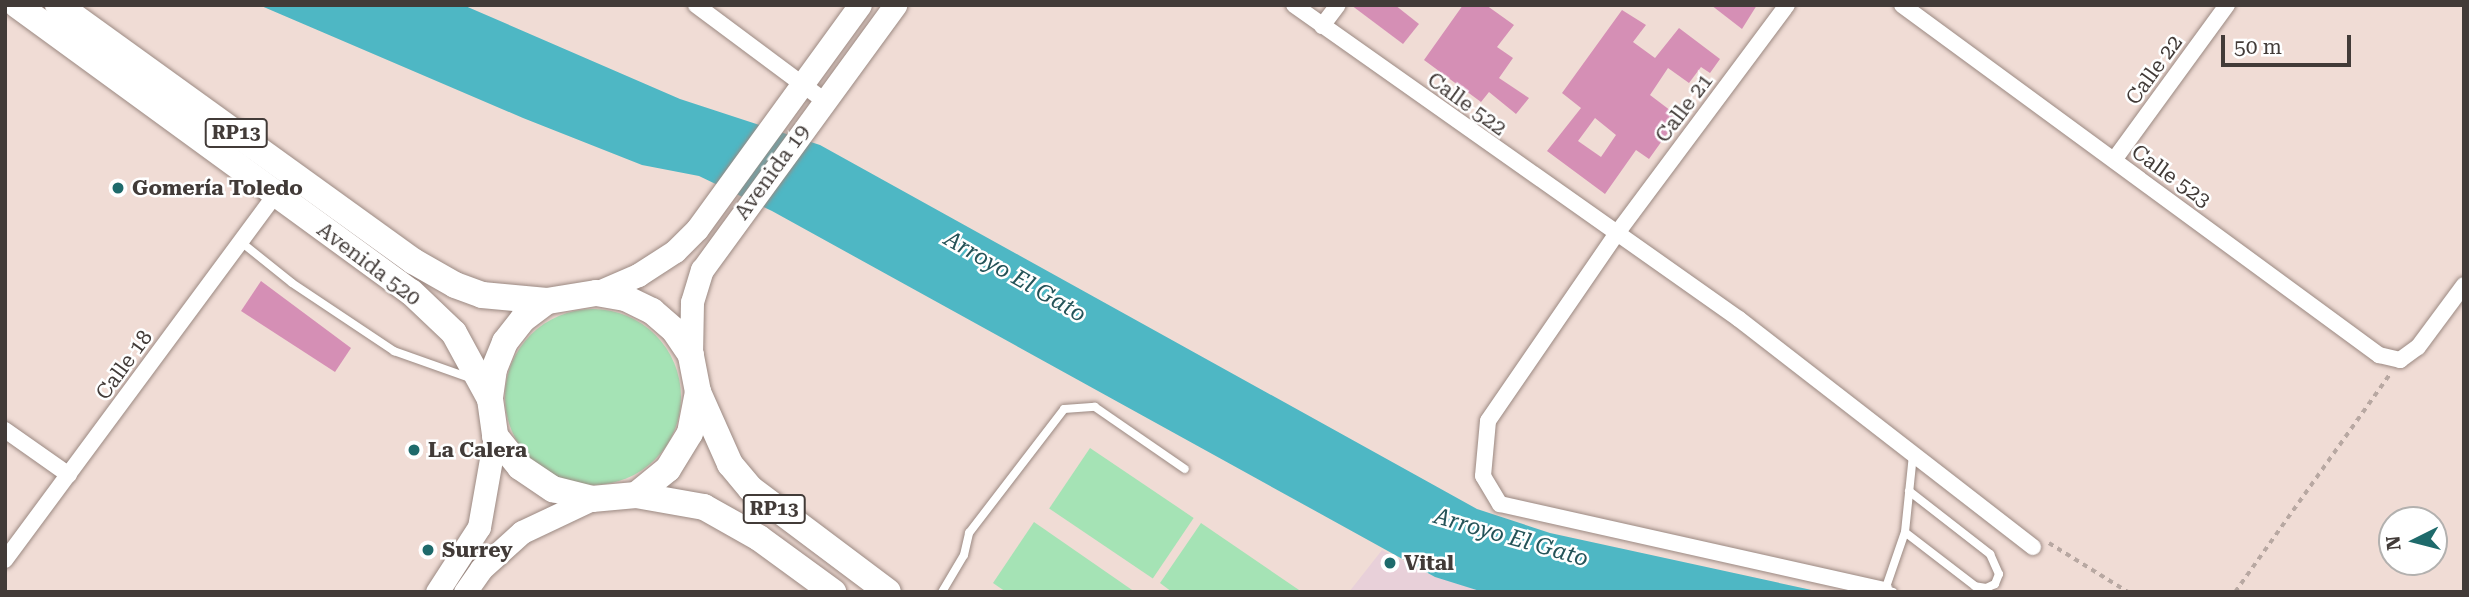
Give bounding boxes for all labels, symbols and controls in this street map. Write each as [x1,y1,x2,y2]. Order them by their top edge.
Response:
scale bar [2224,21,2354,65]
street label: Calle 22 [2120,30,2188,110]
text: 50 m [2234,35,2282,59]
street label: Calle 522 [1423,67,1511,141]
street label: Calle 21 [1650,69,1718,147]
road number: RP13 [204,118,268,148]
street label: Avenida 19 [729,120,815,224]
street label: Calle 523 [2127,139,2215,213]
place label: Gomería Toledo [132,175,303,201]
marker: Gomería Toledo [110,180,126,196]
street label: Avenida 520 [312,217,426,311]
water label: Arroyo El Gato [939,225,1091,329]
street label: Calle 18 [90,325,158,405]
place label: La Calera [428,437,527,463]
marker: La Calera [406,442,422,458]
road number: RP13 [742,494,806,524]
water label: Arroyo El Gato [1431,503,1591,573]
north arrow [2378,506,2448,576]
text: N [2381,535,2406,552]
place label: Surrey [442,537,513,563]
marker: Surrey [420,542,436,558]
place label: Vital [1404,550,1454,576]
marker: Vital [1382,555,1398,571]

